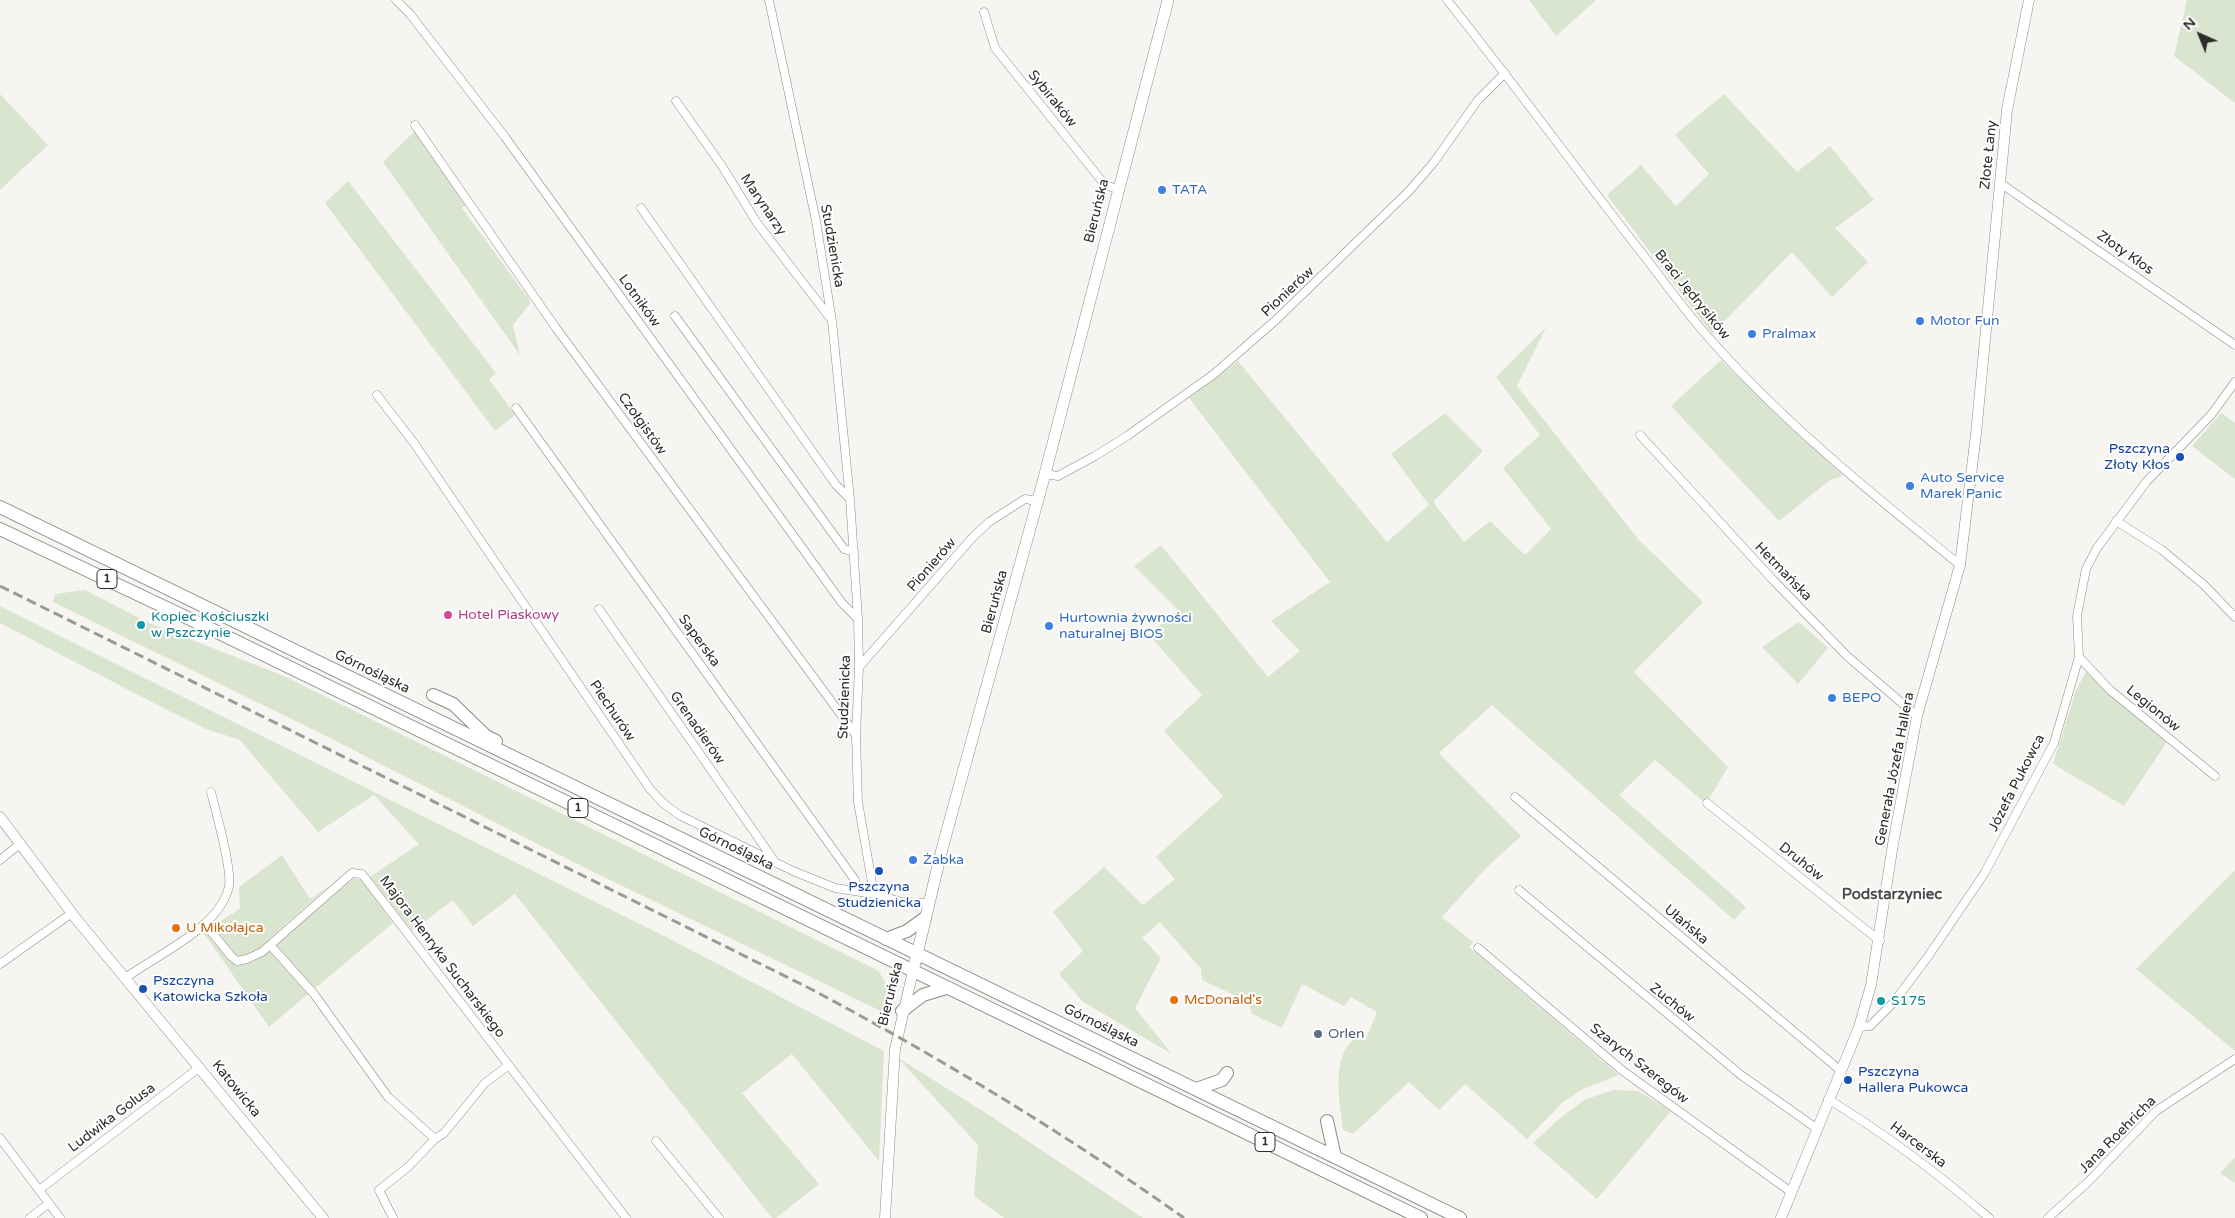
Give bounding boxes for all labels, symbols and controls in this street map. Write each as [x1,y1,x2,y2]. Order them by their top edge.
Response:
north arrow [2175,10,2225,60]
text: N [2179,14,2199,34]
street label: Sybiraków [1024,67,1080,131]
street label: Złote Łany [1977,119,2001,191]
street label: Marynarzy [736,171,790,239]
street label: Bieruńska [1081,177,1113,245]
place label: TATA [1172,182,1207,198]
marker: TATA [1156,184,1168,196]
street label: Studzienicka [816,203,848,289]
street label: Złoty Kłos [2093,227,2157,279]
street label: Braci Jędrysików [1651,247,1733,343]
street label: Pionierów [1258,263,1318,321]
street label: Lotników [614,271,664,331]
place label: Motor Fun [1930,313,2000,329]
marker: Motor Fun [1914,315,1926,327]
place label: Pralmax [1762,326,1816,342]
marker: Pralmax [1746,328,1758,340]
street label: Czołgistów [614,390,670,458]
place label: Pszczyna Złoty Kłos [2104,441,2170,474]
marker: Pszczyna Złoty Kłos [2174,451,2186,463]
place label: Auto Service Marek Panic [1920,470,2004,502]
marker: Auto Service Marek Panic [1904,480,1916,492]
street label: Pionierów [904,535,960,595]
street label: Hetmańska [1751,539,1815,605]
street label: Bieruńska [978,568,1012,636]
road number: 1 [97,570,117,588]
place label: Hotel Piaskowy [458,607,559,623]
place label: Kopiec Kościuszki w Pszczynie [151,609,269,642]
marker: Hotel Piaskowy [442,609,454,621]
place label: Hurtownia żywności naturalnej BIOS [1059,610,1192,642]
street label: Saperska [674,612,724,670]
marker: Kopiec Kościuszki w Pszczynie [135,619,147,631]
marker: Hurtownia żywności naturalnej BIOS [1043,620,1055,632]
street label: Górnośląska [332,647,412,697]
street label: Studzienicka [835,655,855,739]
street label: Piechurów [586,677,638,745]
street label: Legionów [2123,682,2183,736]
street label: Grenadierów [666,688,728,768]
place label: BEPO [1842,690,1881,706]
street label: Generała Józefa Hallera [1872,691,1918,847]
marker: BEPO [1826,692,1838,704]
street label: Józefa Pukowca [1985,732,2049,834]
road number: 1 [568,798,588,818]
street label: Górnośląska [696,824,776,874]
street label: Druhów [1775,839,1827,885]
place label: Żabka [923,852,964,868]
marker: Żabka [907,854,919,866]
marker: Pszczyna Studzienicka [873,865,885,877]
street label: Majora Henryka Sucharskiego [376,873,508,1041]
place label: Pszczyna Studzienicka [837,879,921,912]
district label: Podstarzyniec [1842,886,1942,904]
street label: Ułańska [1660,902,1712,948]
place label: U Mikołajca [186,920,264,936]
marker: U Mikołajca [170,922,182,934]
street label: Bieruńska [875,960,907,1028]
place label: Pszczyna Katowicka Szkoła [153,973,268,1006]
street label: Zuchów [1646,980,1698,1026]
marker: Pszczyna Katowicka Szkoła [137,983,149,995]
place label: McDonald's [1184,992,1262,1008]
place label: S175 [1891,993,1926,1009]
marker: McDonald's [1168,994,1180,1006]
marker: S175 [1875,995,1887,1007]
street label: Górnośląska [1061,1001,1141,1051]
street label: Szarych Szeregów [1586,1020,1692,1108]
place label: Orlen [1328,1026,1365,1042]
marker: Orlen [1312,1028,1324,1040]
street label: Katowicka [208,1057,264,1121]
place label: Pszczyna Hallera Pukowca [1858,1064,1968,1096]
marker: Pszczyna Hallera Pukowca [1842,1074,1854,1086]
street label: Ludwika Golusa [65,1080,159,1156]
street label: Jana Roehricha [2076,1093,2160,1177]
street label: Harcerska [1886,1118,1950,1172]
road number: 1 [1255,1132,1275,1152]

